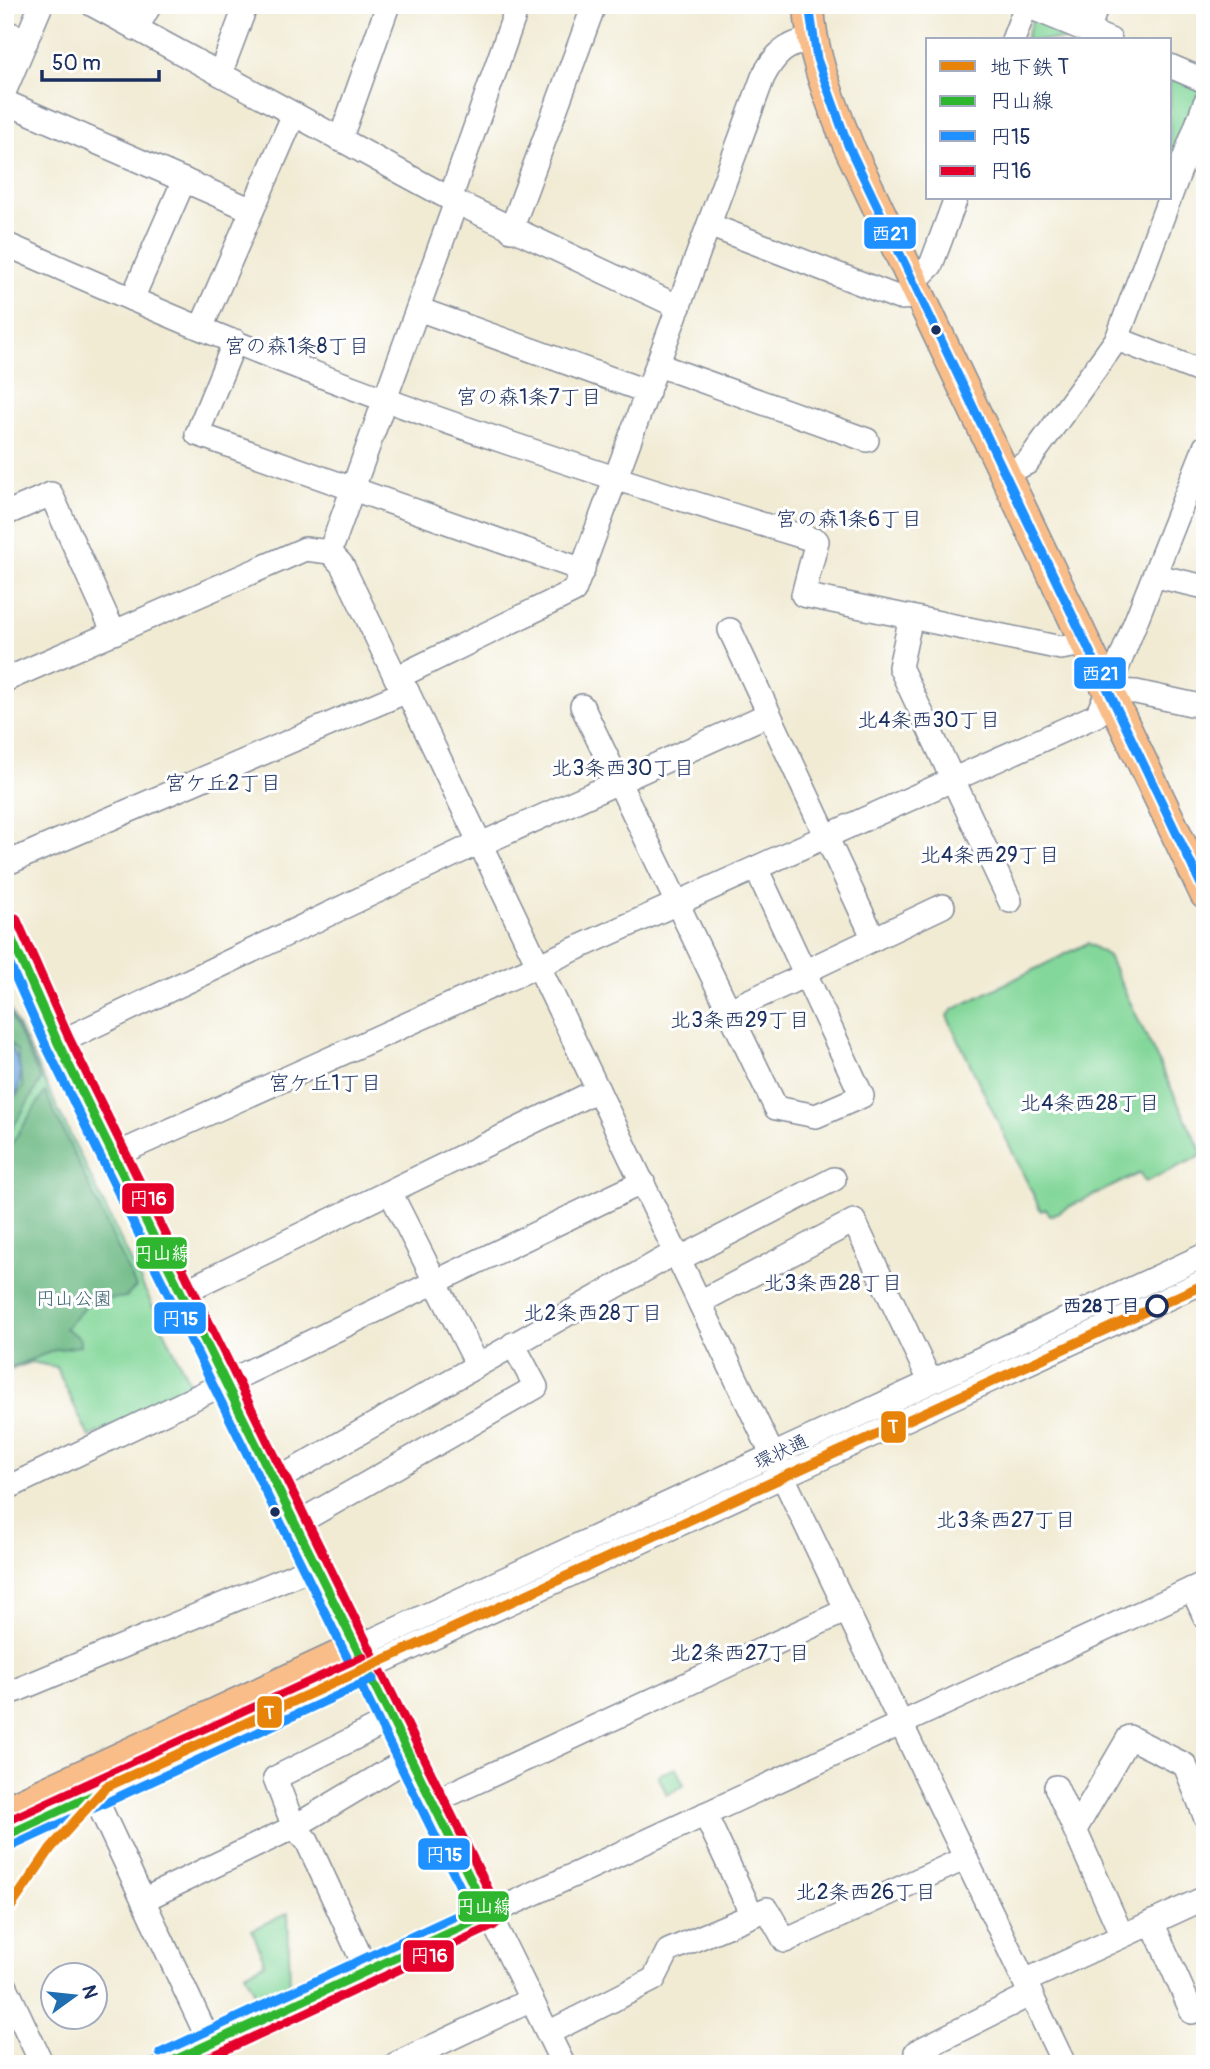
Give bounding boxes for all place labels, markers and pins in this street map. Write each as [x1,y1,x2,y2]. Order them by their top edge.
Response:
unlabelled marker [929,323,943,337]
place label: 西28丁目 [1063,1294,1140,1318]
marker: 西28丁目 [1146,1295,1168,1317]
unlabelled marker [268,1505,282,1519]

